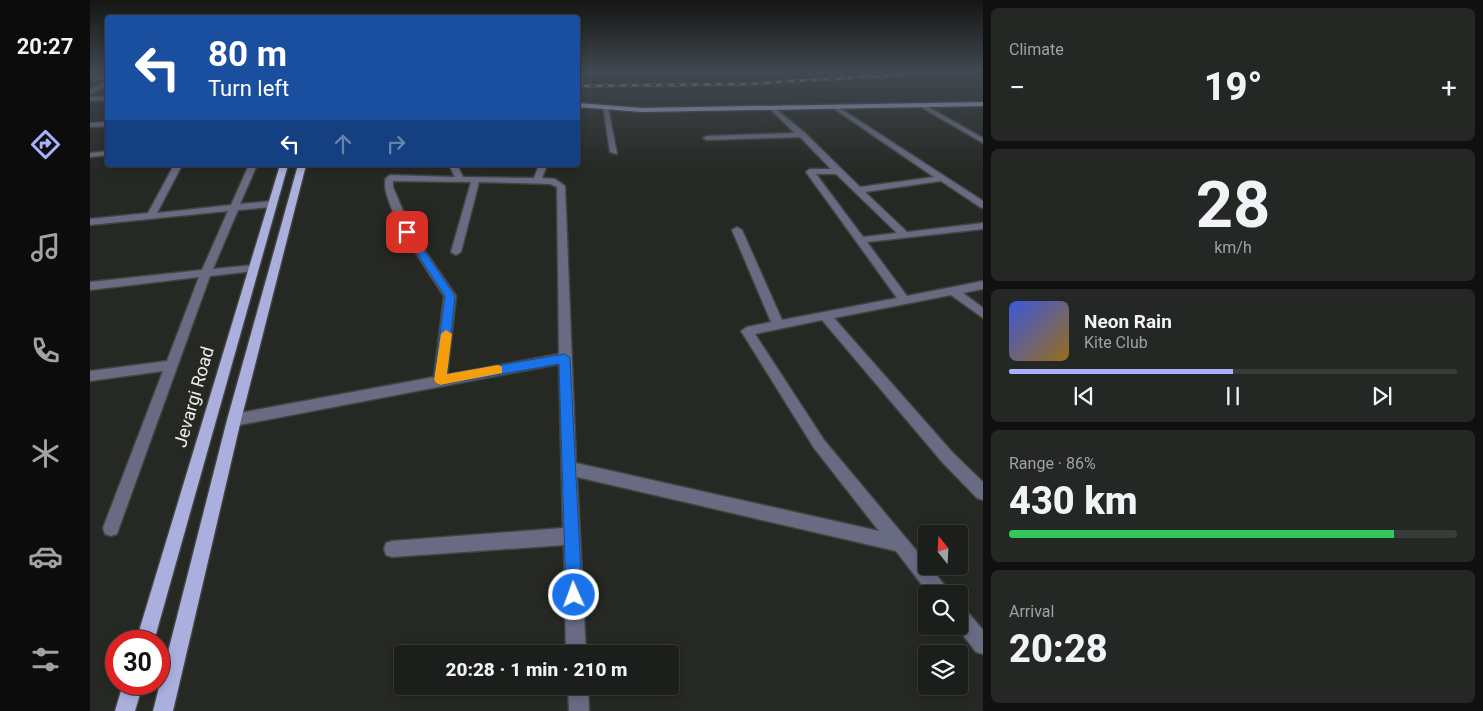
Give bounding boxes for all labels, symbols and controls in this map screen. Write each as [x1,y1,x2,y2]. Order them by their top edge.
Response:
text: 20:27 [17,34,73,59]
text: 80 m [208,34,287,75]
icon: left [125,35,190,100]
text: Climate [1009,40,1064,59]
text: 19° [1204,65,1262,109]
text: − [1009,71,1025,104]
text: + [1441,71,1457,104]
text: Turn left [208,76,289,101]
icon: directions [28,127,63,162]
icon: left [276,130,304,158]
icon: ahead [329,130,357,158]
icon: right [382,130,410,158]
text: 28 [1196,167,1270,243]
pin [386,211,428,253]
icon: arrive [393,218,421,246]
icon: music [28,230,63,265]
text: km/h [1214,238,1252,257]
text: Neon Rain [1084,310,1172,333]
icon: phone [28,333,63,368]
text: Kite Club [1084,333,1148,352]
street label: Jevargi Road [169,344,218,450]
icon: previous [1070,382,1098,410]
icon: pause [1219,382,1247,410]
icon: next [1368,382,1396,410]
icon: climate [28,436,63,471]
text: Range · 86% [1009,454,1096,473]
text: 430 km [1009,479,1138,523]
north arrow [918,525,968,575]
map controls [918,525,968,695]
icon: car [28,539,63,574]
position arrow [547,568,599,620]
button: search [918,585,968,635]
text: Arrival [1009,602,1054,621]
text: 20:28 [1009,627,1108,671]
speed limit sign: 30 [105,630,170,695]
icon: filters [28,642,63,677]
button: layers [918,645,968,695]
text: 20:28 · 1 min · 210 m [445,658,628,681]

